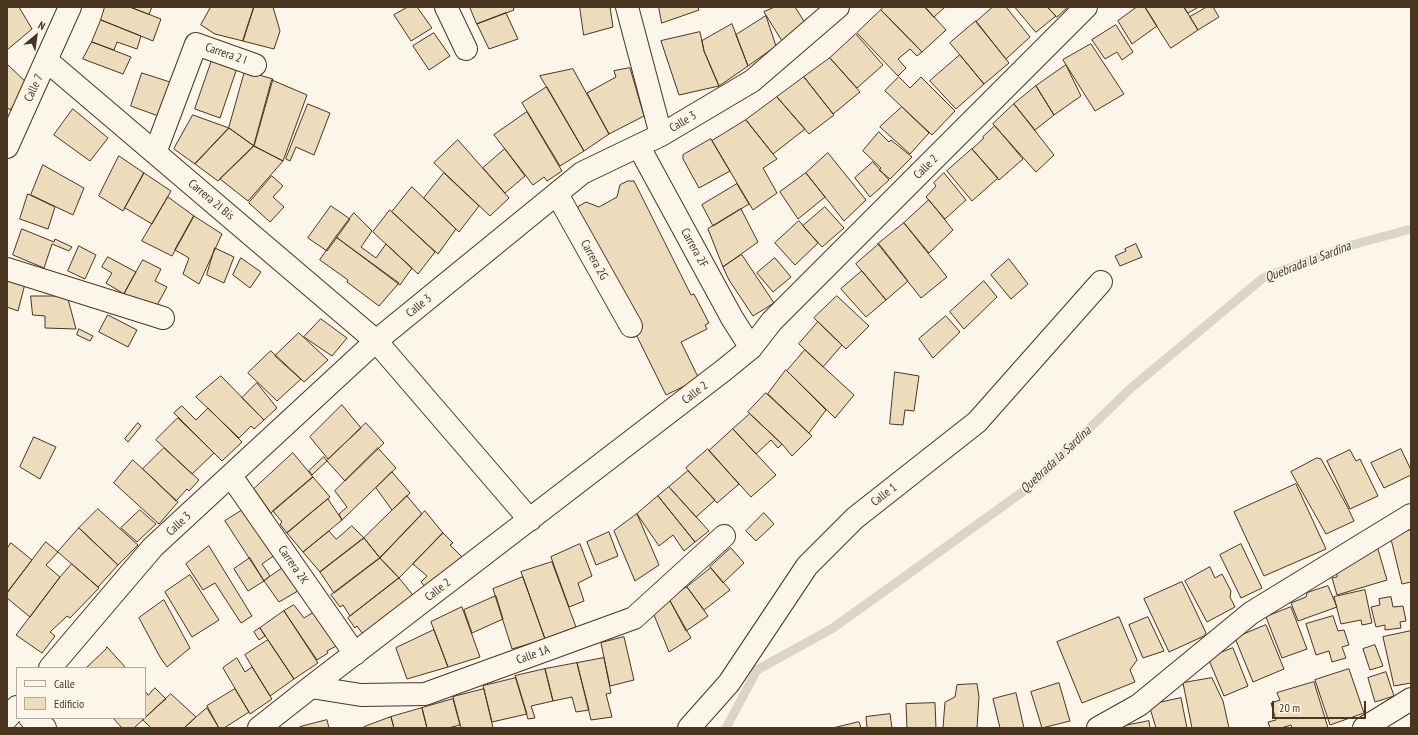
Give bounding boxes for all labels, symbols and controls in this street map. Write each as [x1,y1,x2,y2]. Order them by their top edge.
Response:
north arrow [16,16,56,56]
text: N [36,18,48,33]
street label: Carrera 2 I [203,40,249,68]
street label: Calle 7 [21,72,47,104]
street label: Calle 3 [667,108,699,136]
street label: Calle 2 [911,152,941,182]
street label: Carrera 2I Bis [185,177,237,223]
street label: Carrera 2F [677,226,711,270]
street label: Carrera 2G [577,237,611,283]
water label: Quebrada la Sardina [1263,238,1353,286]
street label: Calle 3 [403,291,435,321]
street label: Calle 2 [679,379,711,407]
water label: Quebrada la Sardina [1017,423,1095,497]
street label: Calle 1 [868,481,900,509]
street label: Calle 3 [164,509,194,539]
street label: Carrera 2K [275,543,311,587]
street label: Calle 2 [422,576,454,604]
street label: Calle 1A [514,642,552,668]
legend [16,667,146,719]
text: Calle [54,676,75,691]
scale bar [1274,693,1368,719]
text: Edificio [54,696,84,711]
text: 20 m [1279,700,1300,715]

